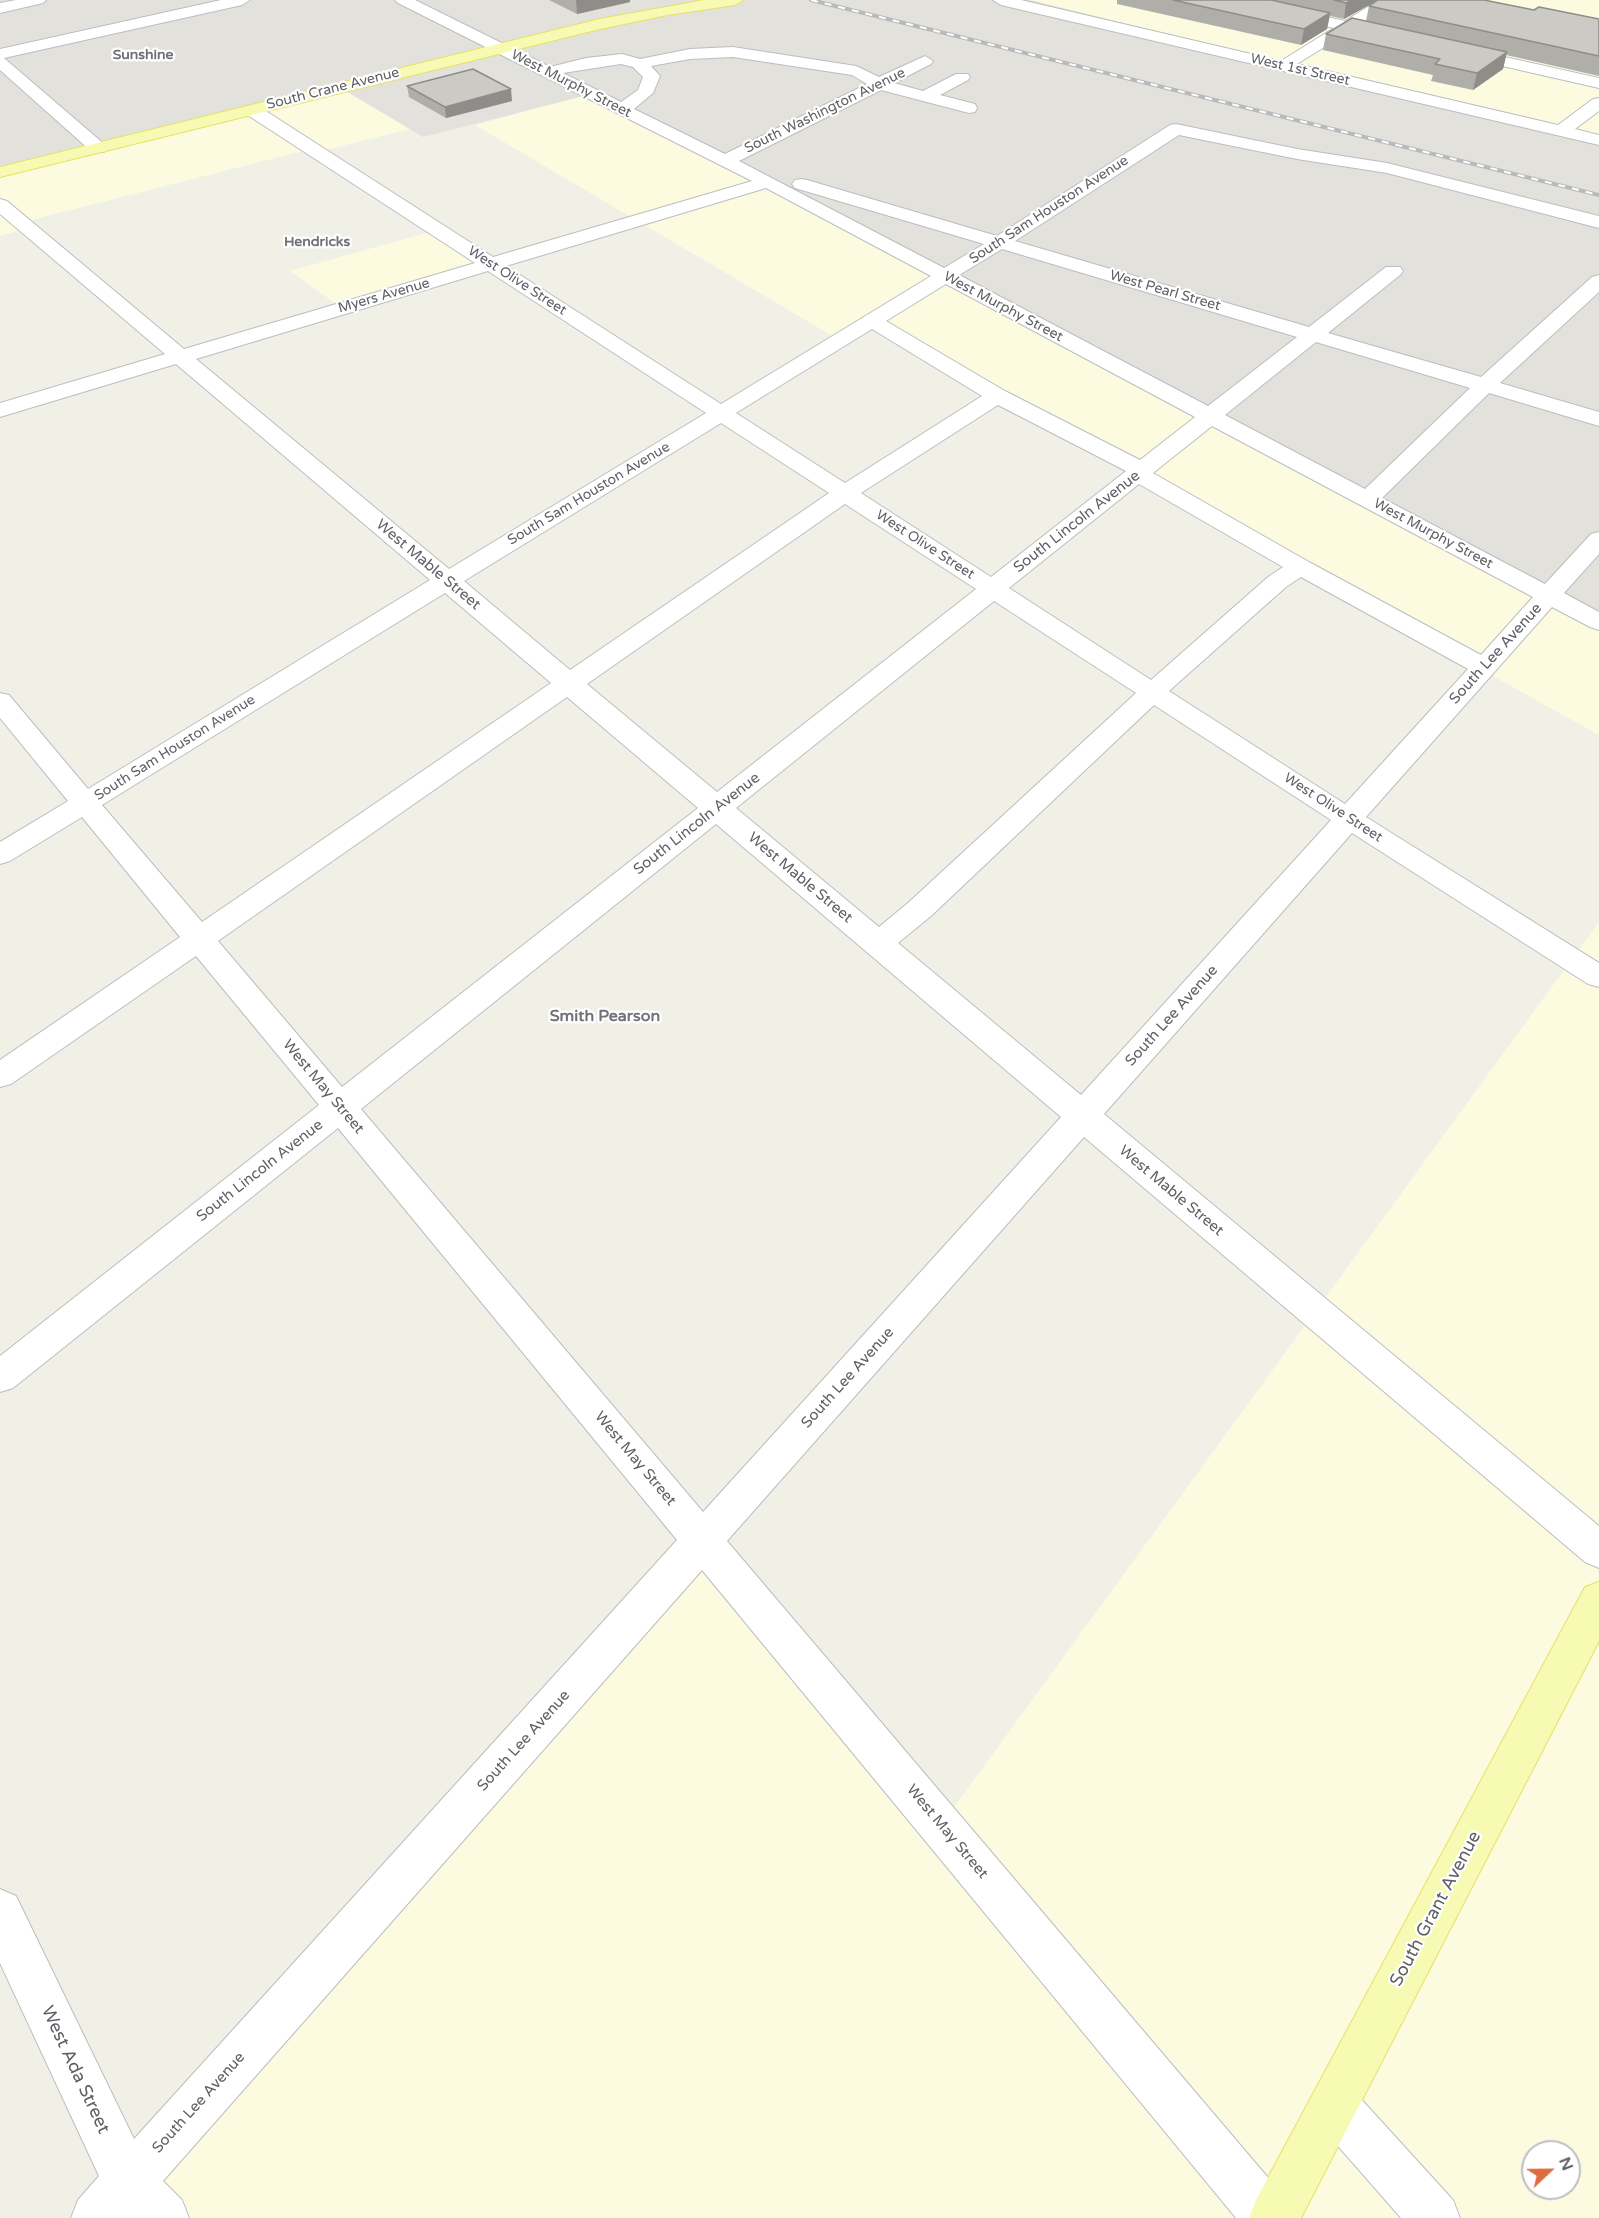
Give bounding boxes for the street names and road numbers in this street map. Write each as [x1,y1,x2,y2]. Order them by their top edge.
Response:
street label: West Murphy Street [508,46,634,122]
street label: West 1st Street [1249,50,1351,90]
street label: South Crane Avenue [265,64,401,114]
street label: South Washington Avenue [742,65,908,157]
street label: South Sam Houston Avenue [966,152,1132,268]
street label: West Olive Street [465,243,569,319]
street label: West Pearl Street [1108,267,1222,315]
street label: West Murphy Street [940,268,1066,346]
street label: Myers Avenue [336,275,432,317]
street label: South Sam Houston Avenue [505,439,673,549]
street label: South Lincoln Avenue [1010,467,1144,577]
street label: West Murphy Street [1370,495,1496,573]
street label: West Olive Street [873,507,977,583]
street label: West Mable Street [372,516,484,614]
street label: South Lee Avenue [1446,600,1546,708]
street label: South Sam Houston Avenue [92,692,258,804]
street label: South Lincoln Avenue [630,769,764,879]
street label: West Olive Street [1281,770,1385,846]
street label: West Mable Street [744,829,856,927]
street label: South Lee Avenue [1122,962,1222,1070]
street label: West May Street [278,1036,368,1138]
street label: South Lincoln Avenue [193,1116,327,1226]
street label: West Mable Street [1115,1142,1227,1240]
street label: South Lee Avenue [798,1324,898,1432]
street label: West May Street [590,1408,680,1510]
street label: South Lee Avenue [474,1687,574,1795]
street label: West May Street [902,1781,992,1883]
street label: South Grant Avenue [1386,1828,1486,1990]
street label: West Ada Street [36,2003,114,2137]
street label: South Lee Avenue [149,2049,249,2157]

